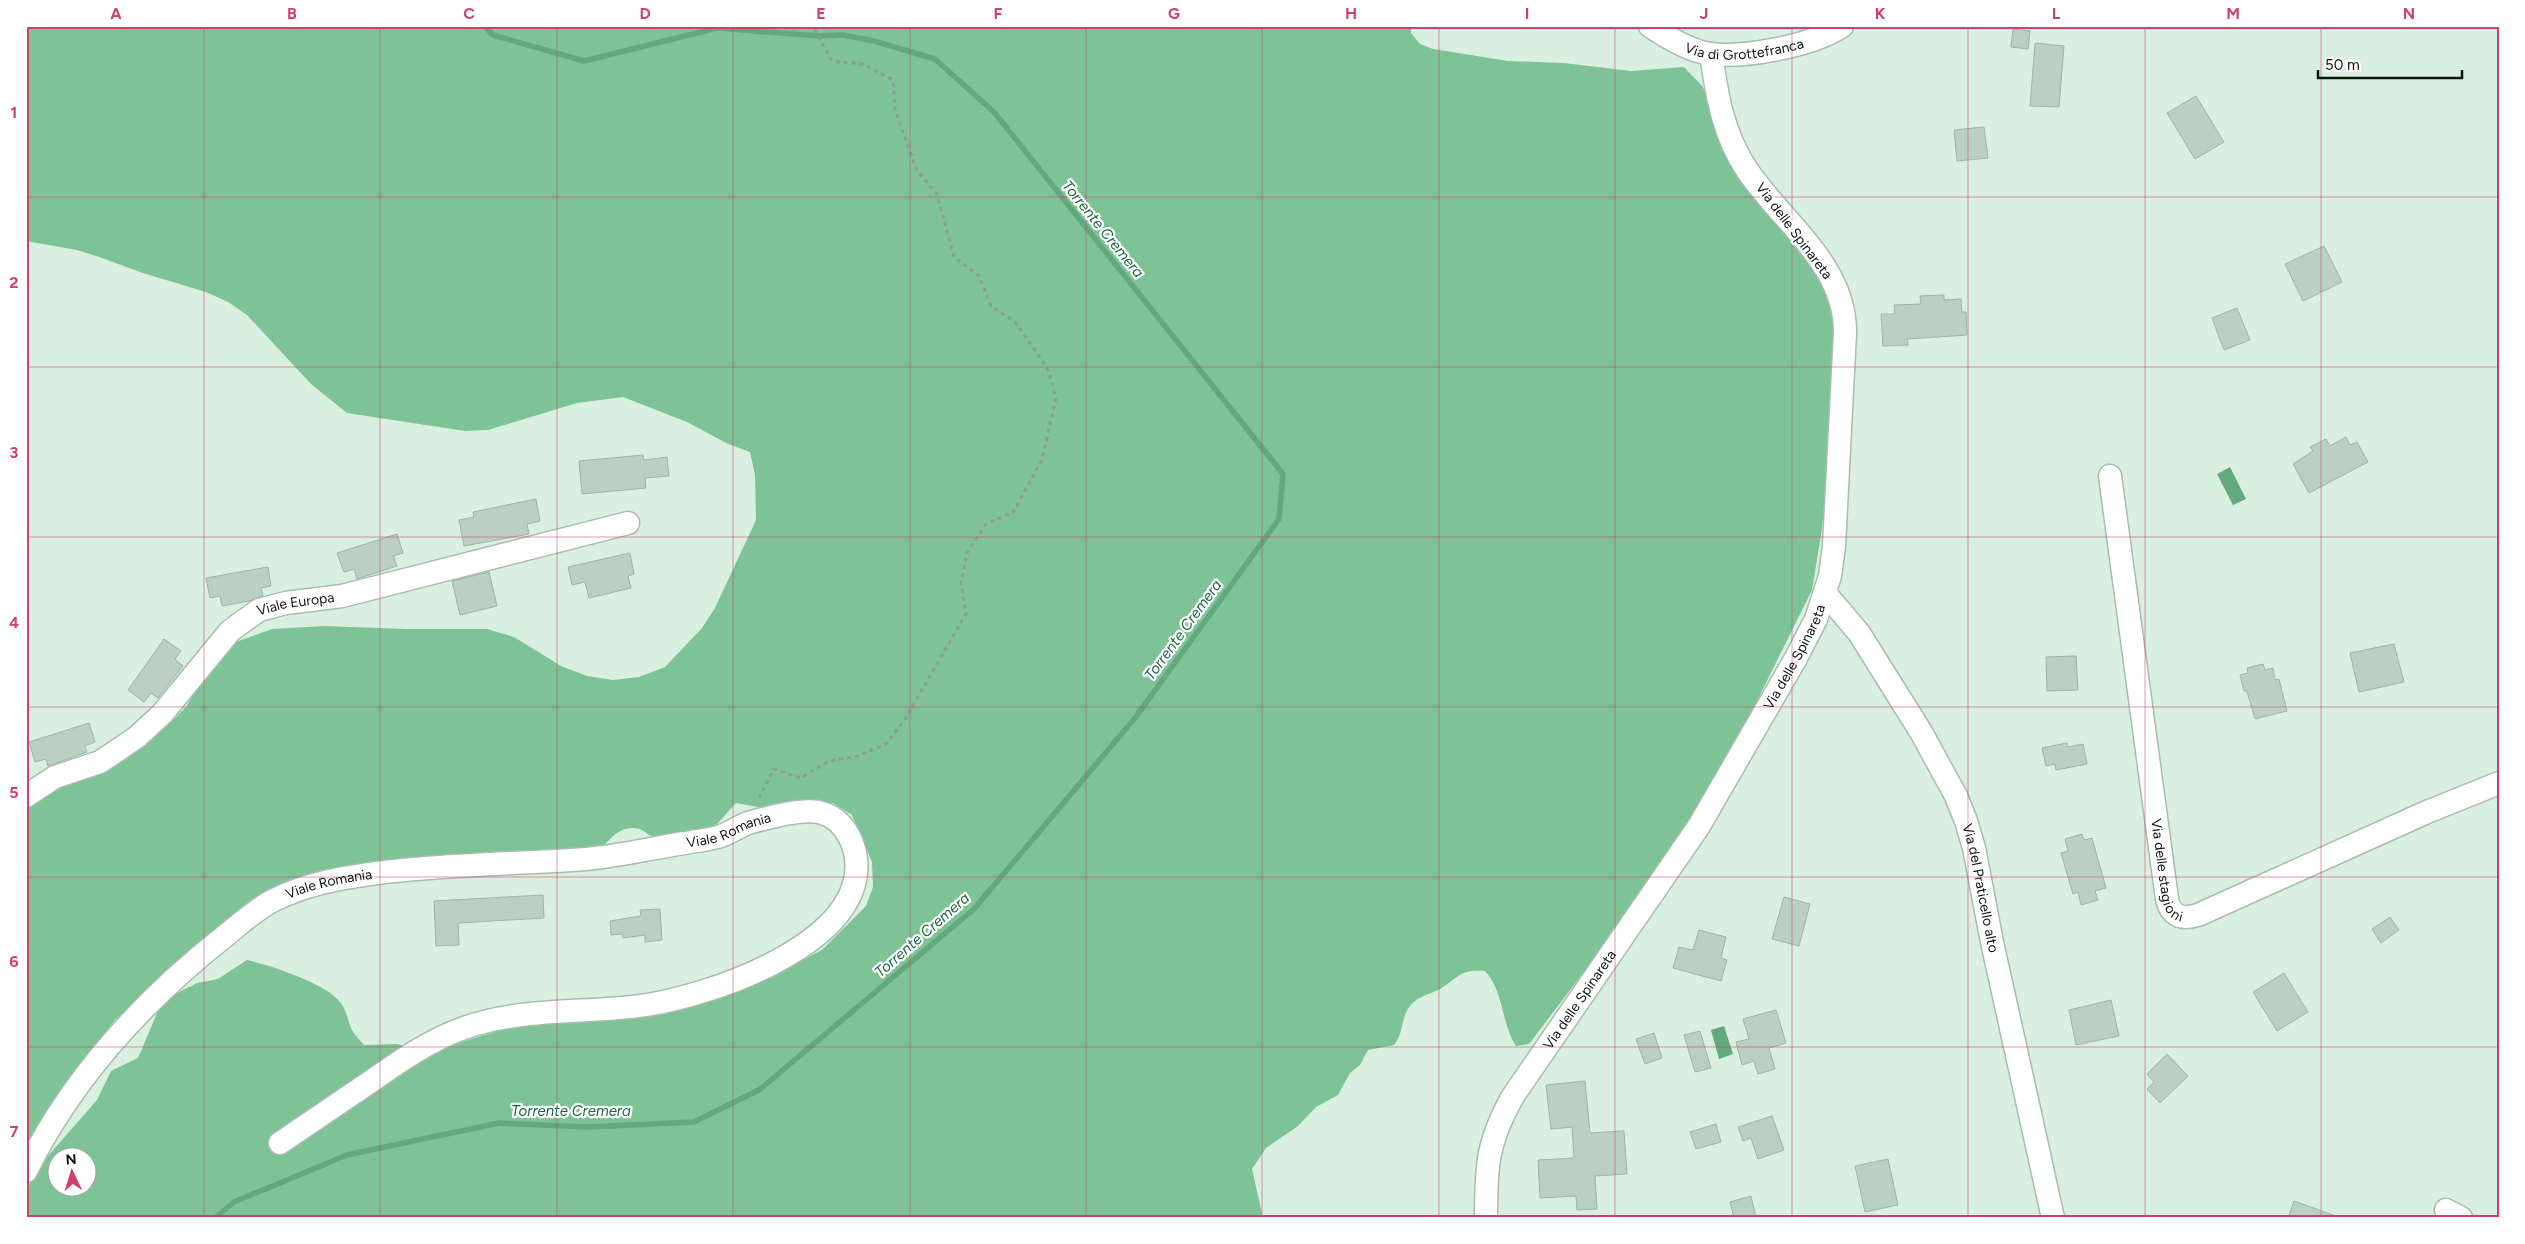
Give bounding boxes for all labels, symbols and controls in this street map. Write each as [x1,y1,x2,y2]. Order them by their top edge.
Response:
text: A [110,4,122,23]
text: B [287,4,297,23]
text: C [463,4,475,23]
text: D [639,4,651,23]
text: E [816,4,826,23]
text: F [994,4,1003,23]
text: G [1168,4,1180,23]
text: H [1345,4,1357,23]
text: I [1525,4,1529,23]
text: J [1700,4,1708,23]
text: K [1875,4,1886,23]
text: L [2052,4,2061,23]
text: M [2226,4,2240,23]
text: N [2403,4,2415,23]
street label: Via di Grottefranca [1682,35,1806,63]
scale bar [2318,48,2461,80]
text: 50 m [2325,56,2360,74]
text: 1 [11,103,17,122]
water label: Torrente Cremera [1058,177,1148,281]
street label: Via delle Spinareta [1752,179,1836,283]
text: 2 [9,273,19,292]
text: 3 [10,443,19,462]
water label: Torrente Cremera [1141,576,1226,684]
street label: Viale Europa [255,589,335,619]
street label: Via delle Spinareta [1760,602,1829,713]
text: 4 [9,613,19,632]
text: 5 [9,783,19,802]
street label: Viale Romania [685,809,773,851]
street label: Via delle stagioni [2148,818,2185,925]
street label: Via del Praticello alto [1959,822,2003,954]
street label: Viale Romania [283,865,373,902]
water label: Torrente Cremera [871,889,973,981]
street label: Via delle Spinareta [1539,947,1620,1052]
text: 6 [9,952,19,971]
water label: Torrente Cremera [511,1102,631,1120]
text: 7 [10,1122,19,1141]
north arrow [48,1146,98,1196]
text: N [65,1151,77,1168]

